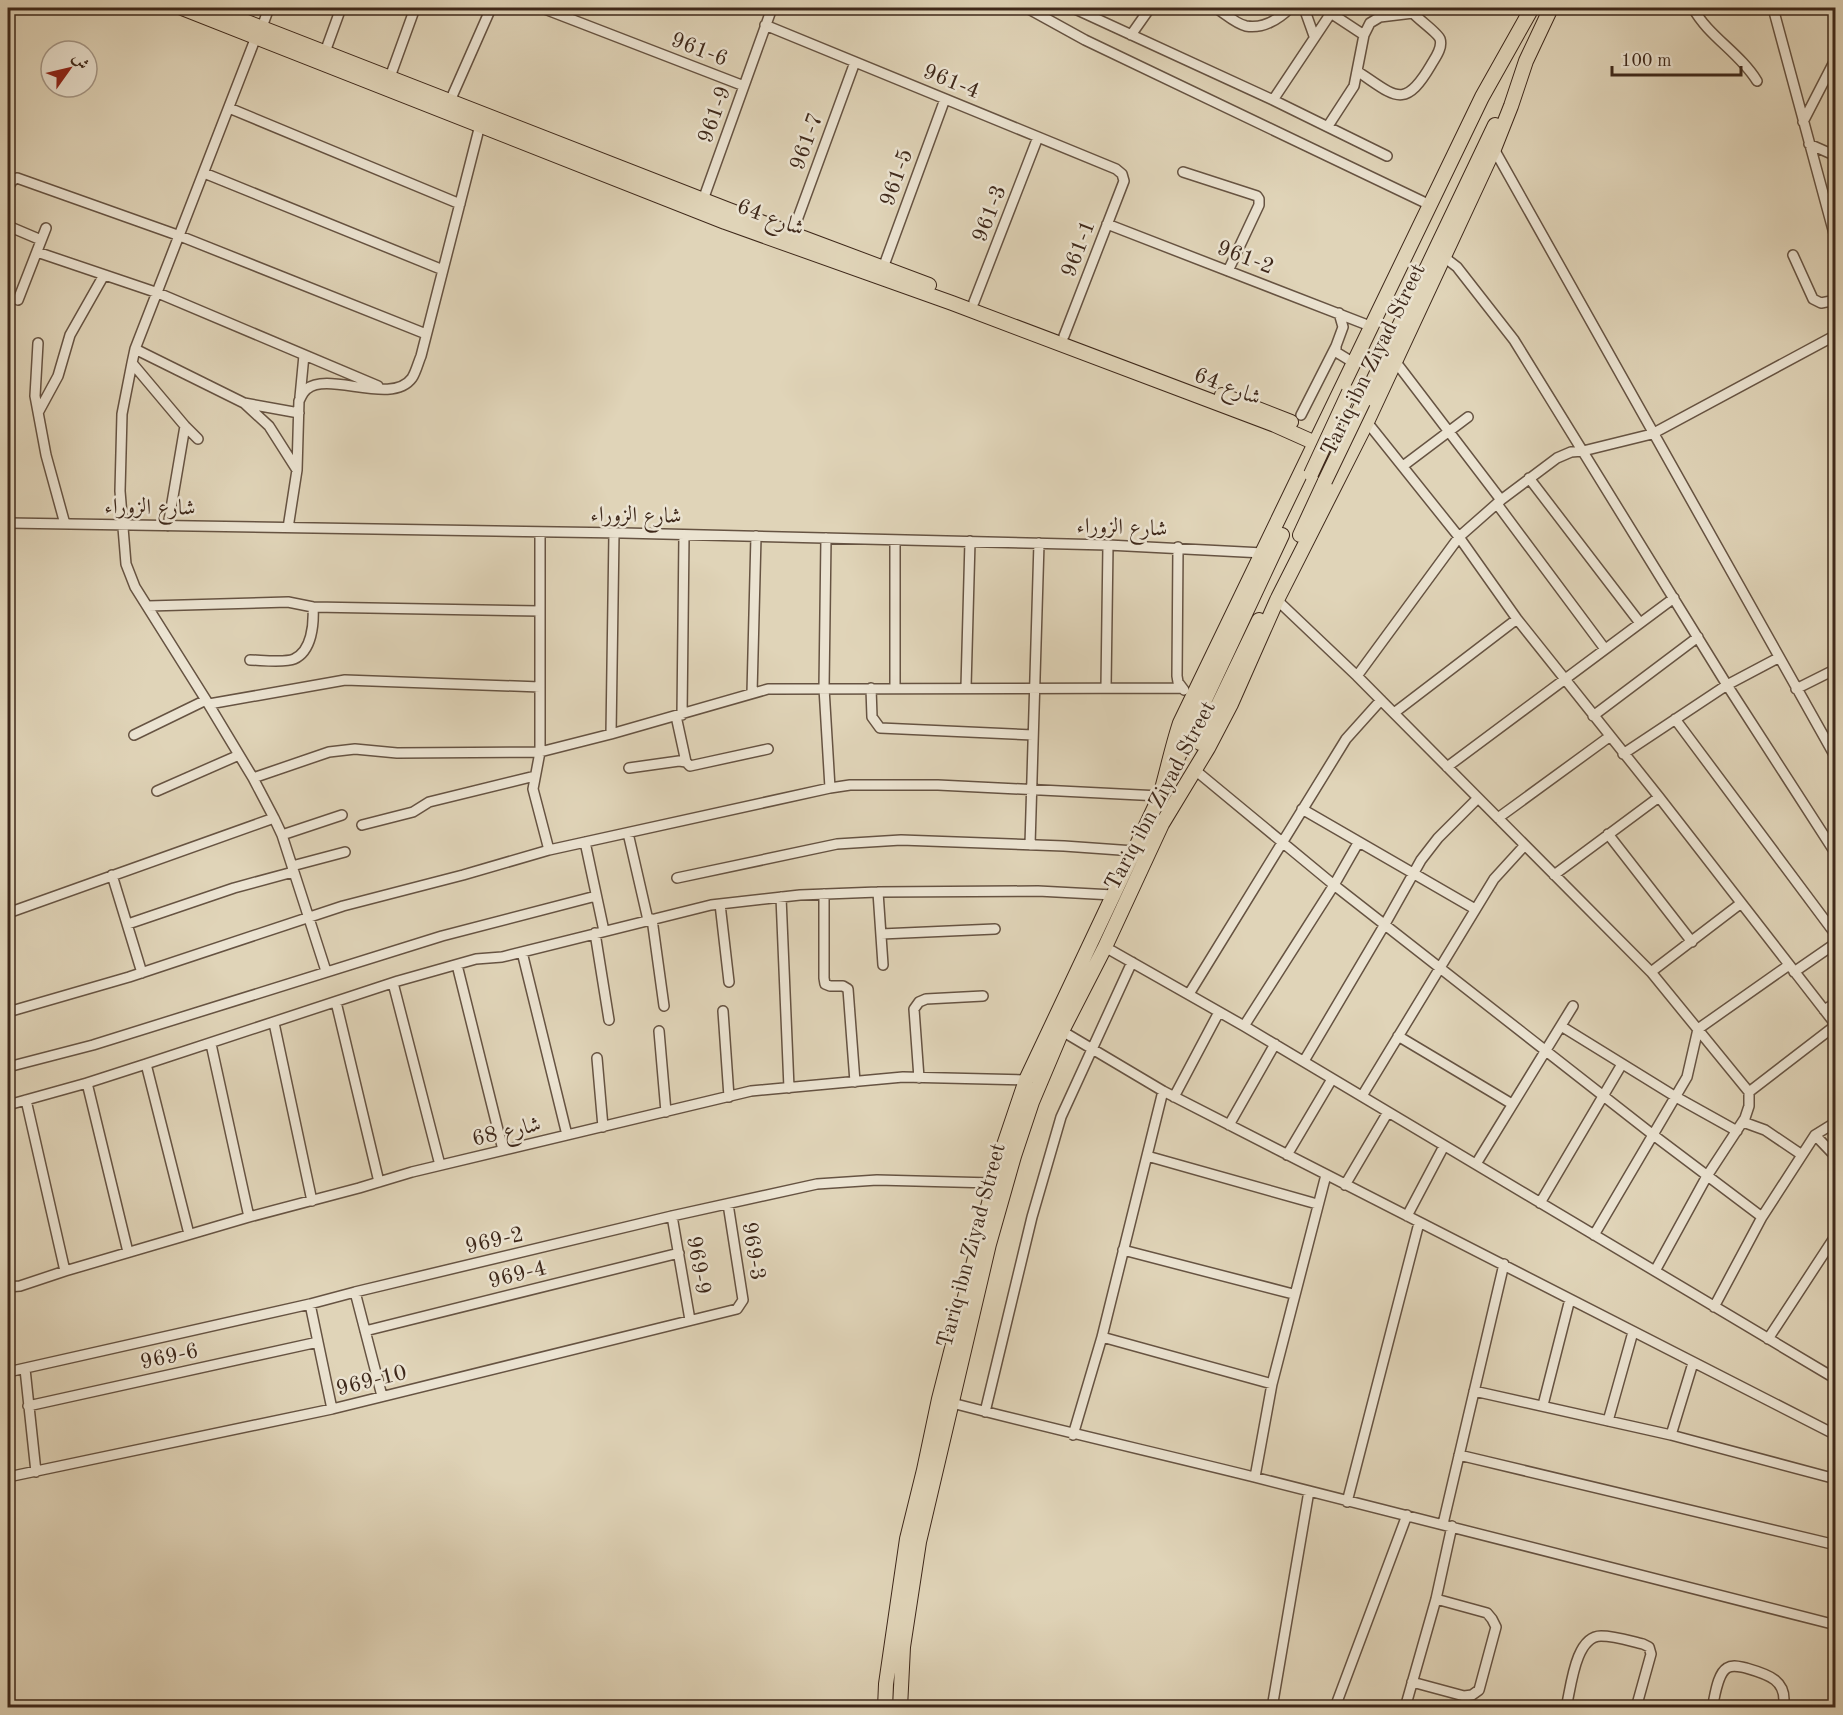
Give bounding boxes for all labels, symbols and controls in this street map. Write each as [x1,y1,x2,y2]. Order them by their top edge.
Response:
street label: 961-6 [668,29,731,71]
north arrow [39,39,99,99]
scale bar [1612,39,1741,77]
text: ش [69,51,91,73]
text: 100 m [1621,52,1672,70]
street label: 961-4 [920,61,983,103]
street label: 961-9 [694,83,735,146]
street label: 961-7 [786,110,827,173]
street label: 961-5 [876,146,917,209]
street label: 961-3 [969,182,1011,245]
street label: شارع 64 [732,196,807,246]
street label: 961-1 [1058,217,1100,280]
street label: 961-2 [1214,237,1277,279]
street label: Tariq ibn Ziyad Street [1318,260,1430,459]
street label: شارع 64 [1189,364,1264,415]
street label: شارع الزوراء [104,496,196,526]
street label: شارع الزوراء [590,504,682,534]
street label: شارع الزوراء [1076,515,1168,547]
street label: Tariq ibn Ziyad Street [1102,698,1220,894]
street label: شارع 68 [470,1113,544,1156]
street label: Tariq ibn Ziyad Street [934,1141,1010,1350]
street label: 969-3 [738,1220,769,1282]
street label: 969-2 [463,1224,526,1258]
street label: 969-9 [682,1234,714,1296]
street label: 969-4 [486,1257,549,1293]
street label: 969-6 [138,1340,201,1374]
street label: 969-10 [334,1362,409,1400]

